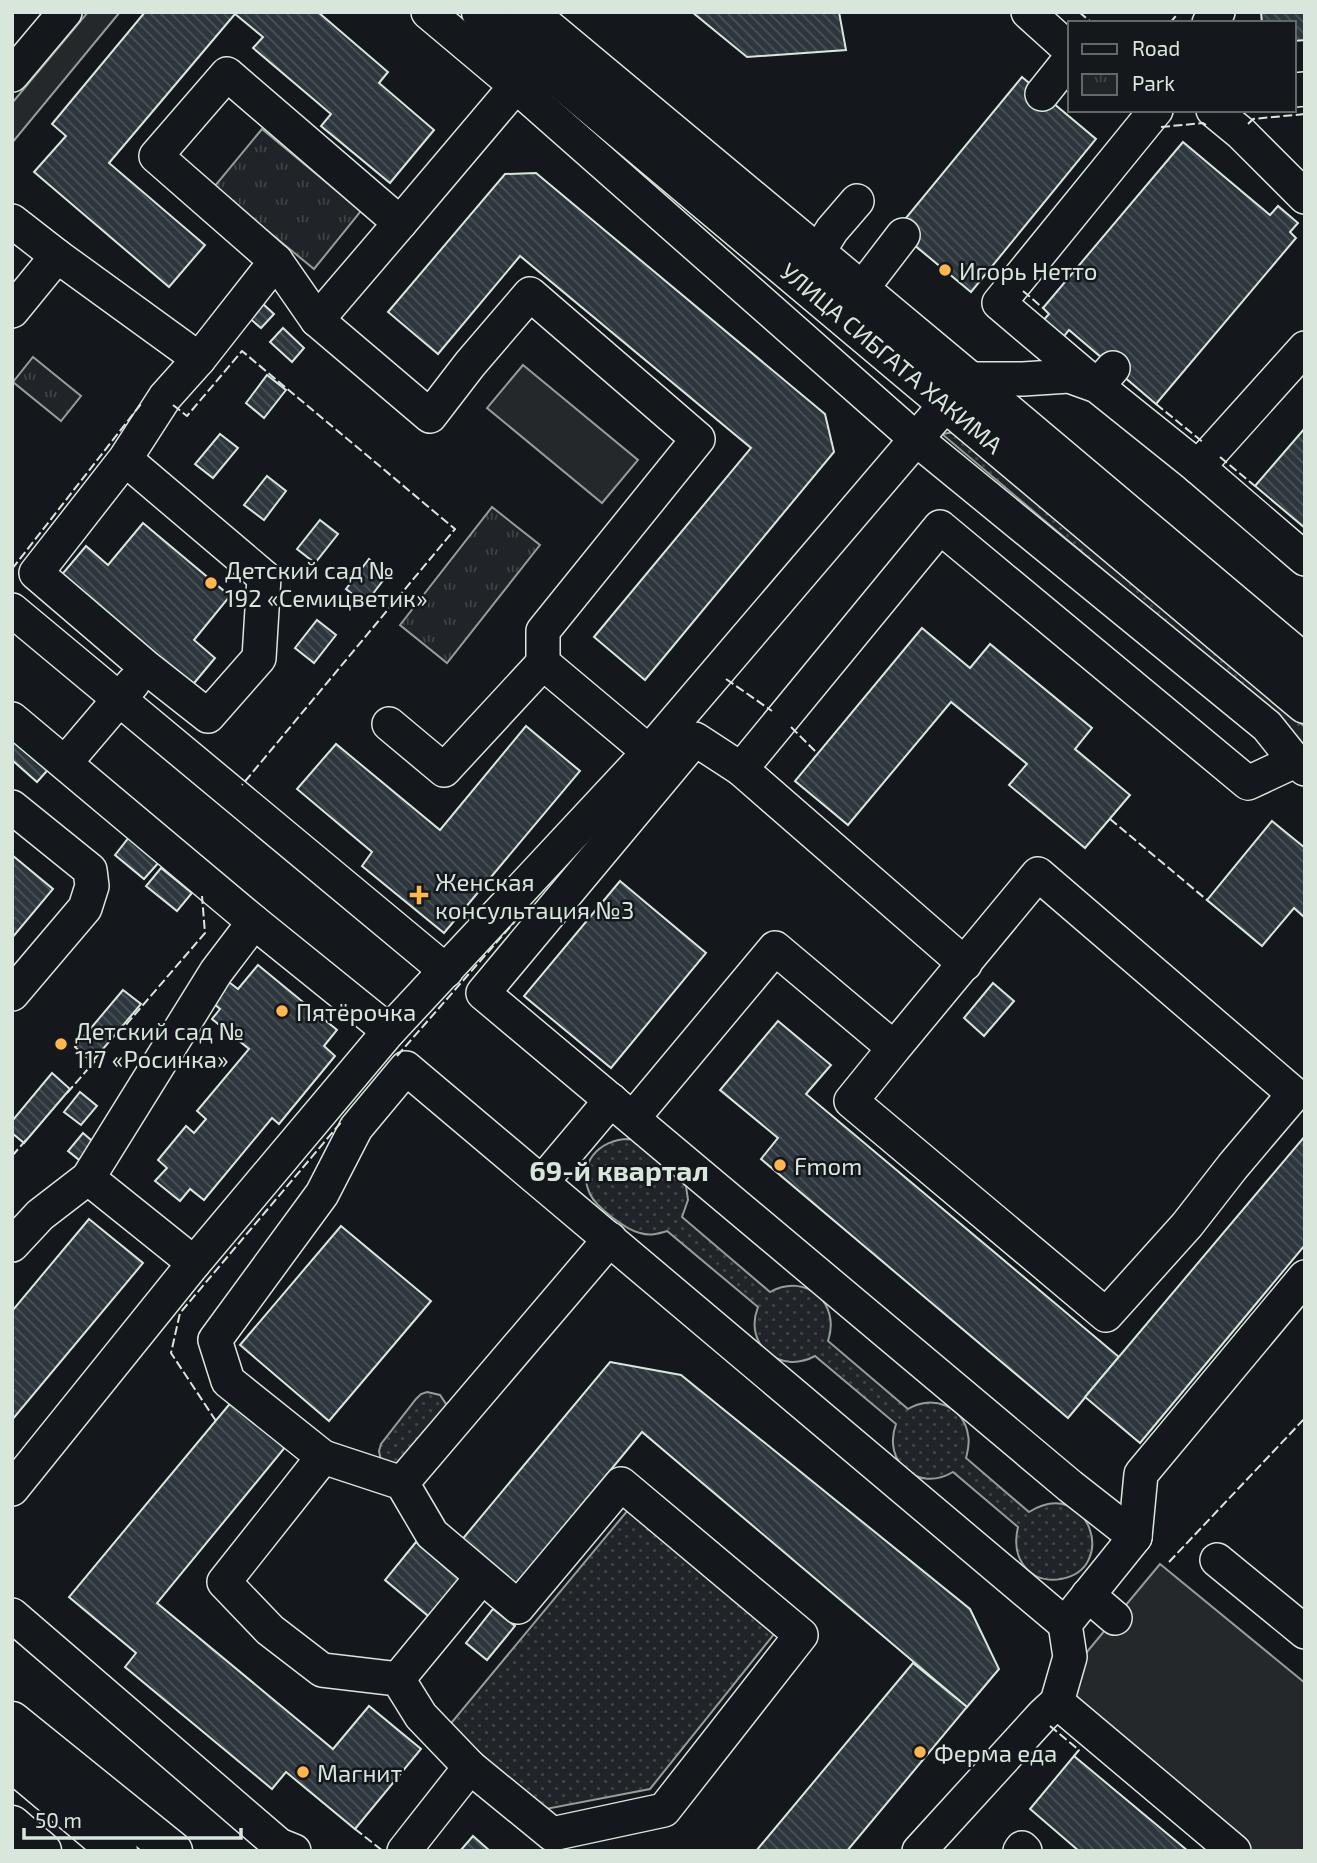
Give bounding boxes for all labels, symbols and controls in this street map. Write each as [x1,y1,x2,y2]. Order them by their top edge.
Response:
legend [1068,21,1296,112]
text: Road [1132,35,1180,60]
text: Park [1132,70,1175,95]
street label: УЛИЦА СИБГАТА ХАКИМА [775,256,1009,459]
place label: Игорь Нетто [959,256,1097,285]
marker: Игорь Нетто [937,262,953,278]
place label: Детский сад № 192 «Семицветик» [225,555,428,612]
marker: Детский сад № 192 «Семицветик» [203,575,219,591]
place label: Женская консультация №3 [435,867,634,925]
marker: Женская консультация №3 [409,885,429,905]
place label: Пятёрочка [296,997,416,1026]
marker: Пятёрочка [274,1003,290,1019]
place label: Детский сад № 117 «Росинка» [75,1016,244,1073]
marker: Детский сад № 117 «Росинка» [53,1036,69,1052]
place label: Fmom [794,1151,862,1180]
district label: 69-й квартал [529,1153,709,1187]
marker: Fmom [772,1157,788,1173]
place label: Ферма еда [934,1738,1057,1767]
marker: Ферма еда [912,1744,928,1760]
place label: Магнит [317,1758,402,1787]
marker: Магнит [295,1764,311,1780]
scale bar [24,1797,242,1841]
text: 50 m [35,1807,82,1832]

